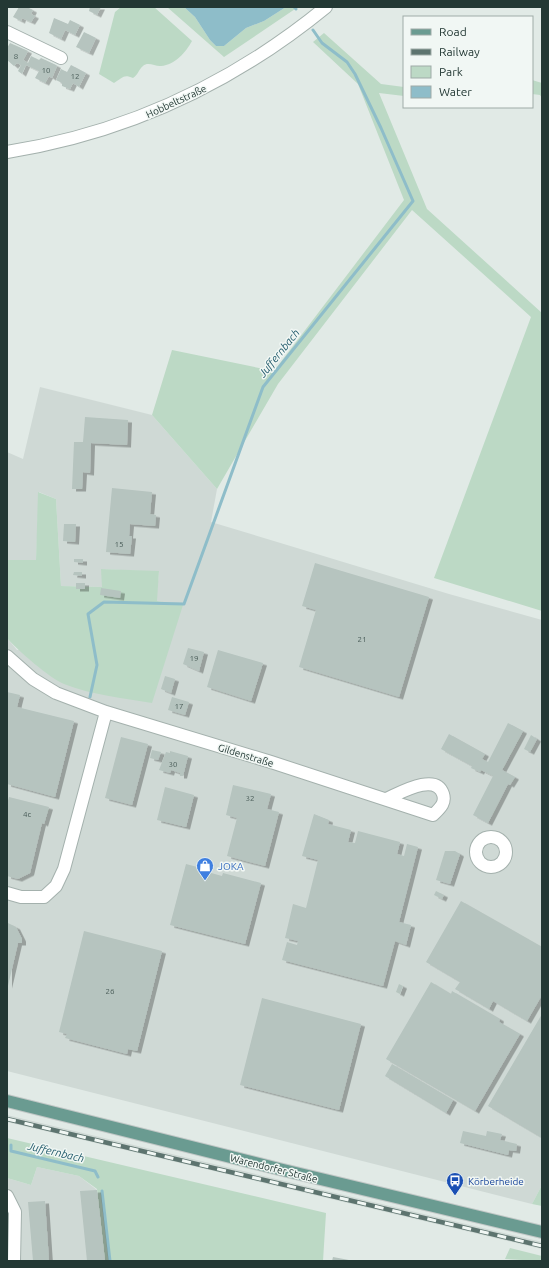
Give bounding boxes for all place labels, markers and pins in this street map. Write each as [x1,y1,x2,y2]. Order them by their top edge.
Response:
shop icon: JOKA [195,856,215,881]
place label: JOKA [218,861,244,872]
bus stop icon: Körberheide [445,1171,465,1196]
place label: Körberheide [468,1176,524,1187]

